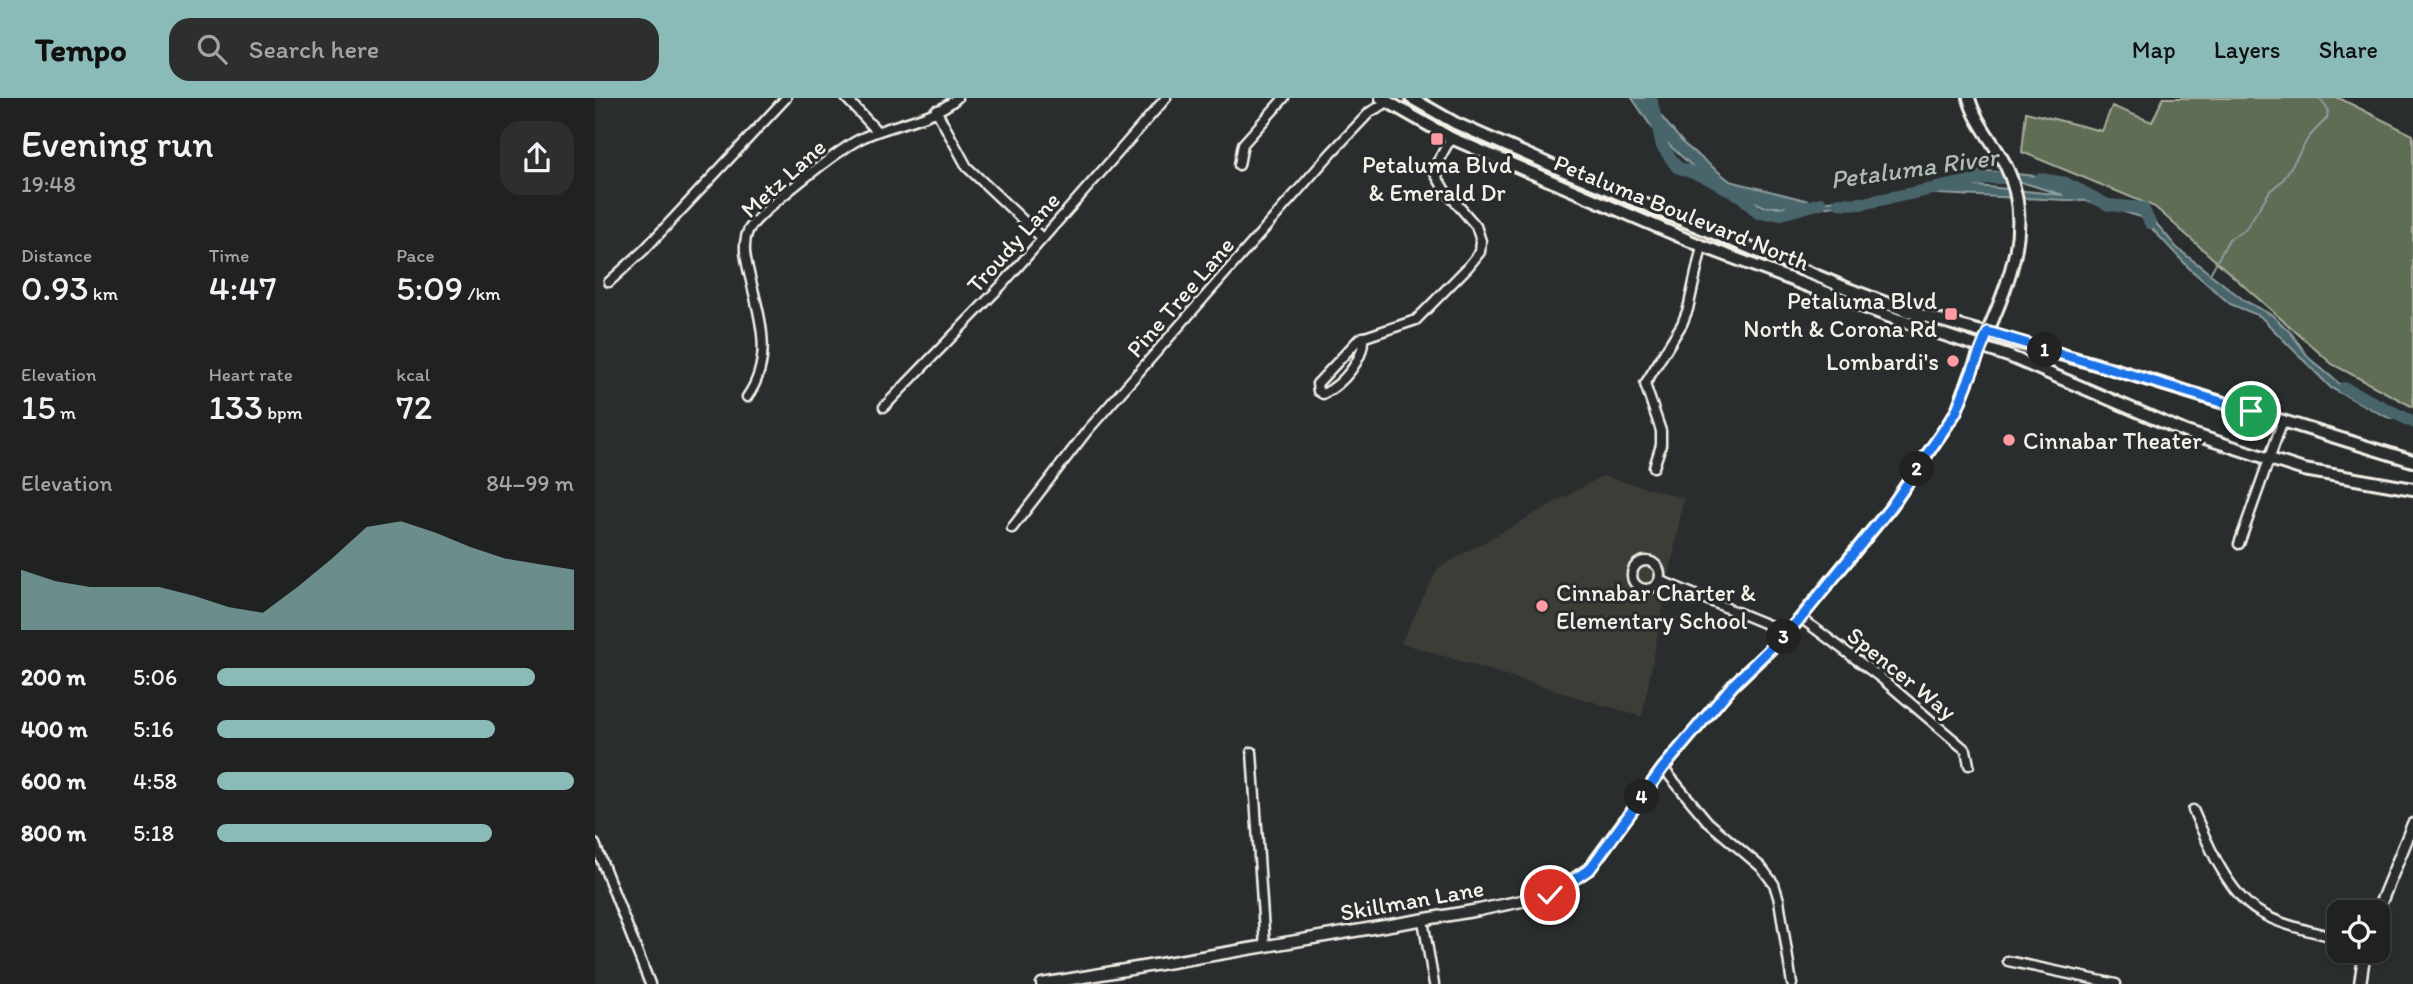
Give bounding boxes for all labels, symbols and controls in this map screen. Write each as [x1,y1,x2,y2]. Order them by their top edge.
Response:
search box [169,18,659,81]
text: Tempo [35,30,127,69]
icon: search [193,30,231,68]
text: Search here [249,33,379,65]
text: Map [2132,35,2176,64]
text: Layers [2214,35,2281,64]
text: Share [2319,35,2378,64]
text: Evening run [21,121,214,167]
button: share [500,121,574,195]
marker: Petaluma Blvd & Emerald Dr [1429,131,1445,147]
street label: Metz Lane [734,132,832,224]
water label: Petaluma River [1828,140,2003,196]
street label: Petaluma Boulevard North [1550,147,1814,277]
place label: Petaluma Blvd & Emerald Dr [1362,150,1512,207]
text: 19:48 [21,170,76,198]
street label: Troudy Lane [960,186,1066,298]
street label: Pine Tree Lane [1120,231,1240,363]
text: Distance [21,244,92,267]
text: Time [209,244,249,267]
text: Pace [396,244,434,267]
text: 0.93 [21,267,89,309]
text: 4:47 [209,267,277,309]
text: 5:09 [396,267,463,309]
text: km [89,282,118,305]
text: /km [463,282,501,305]
place label: Petaluma Blvd North & Corona Rd [1743,286,1937,343]
marker: Petaluma Blvd North & Corona Rd [1943,306,1959,322]
pin: 1 [2027,332,2063,368]
text: 1 [2040,338,2049,361]
place label: Lombardi's [1826,347,1939,376]
marker: Lombardi's [1945,353,1961,369]
text: Elevation [21,363,97,386]
text: Heart rate [209,363,293,386]
text: kcal [396,363,430,386]
pin [2221,381,2281,441]
text: 15 [21,386,56,428]
text: 133 [209,386,263,428]
text: 72 [396,386,432,428]
icon: arrive [2232,392,2270,430]
text: m [56,401,76,424]
text: bpm [263,401,303,424]
place label: Cinnabar Theater [2023,426,2202,455]
marker: Cinnabar Theater [2001,432,2017,448]
pin: 2 [1899,452,1935,486]
text: 2 [1912,457,1922,480]
text: Elevation [21,469,112,497]
text: 84–99 m [486,469,574,497]
place label: Cinnabar Charter & Elementary School [1556,578,1756,635]
marker: Cinnabar Charter & Elementary School [1534,598,1550,614]
pin: 3 [1767,620,1801,654]
street label: Spencer Way [1841,620,1963,726]
text: 3 [1778,625,1789,648]
text: 200 m [21,663,86,691]
text: 5:06 [133,663,177,691]
text: 400 m [21,715,88,743]
text: 5:16 [133,715,174,743]
text: 600 m [21,767,86,795]
text: 4:58 [133,767,177,795]
pin: 4 [1625,780,1659,814]
text: 4 [1636,785,1647,808]
text: 800 m [21,819,86,847]
text: 5:18 [133,819,174,847]
pin [1520,865,1580,925]
street label: Skillman Lane [1338,873,1486,927]
icon: check [1531,876,1569,914]
map controls [2327,900,2390,963]
button: locate [2327,900,2390,963]

